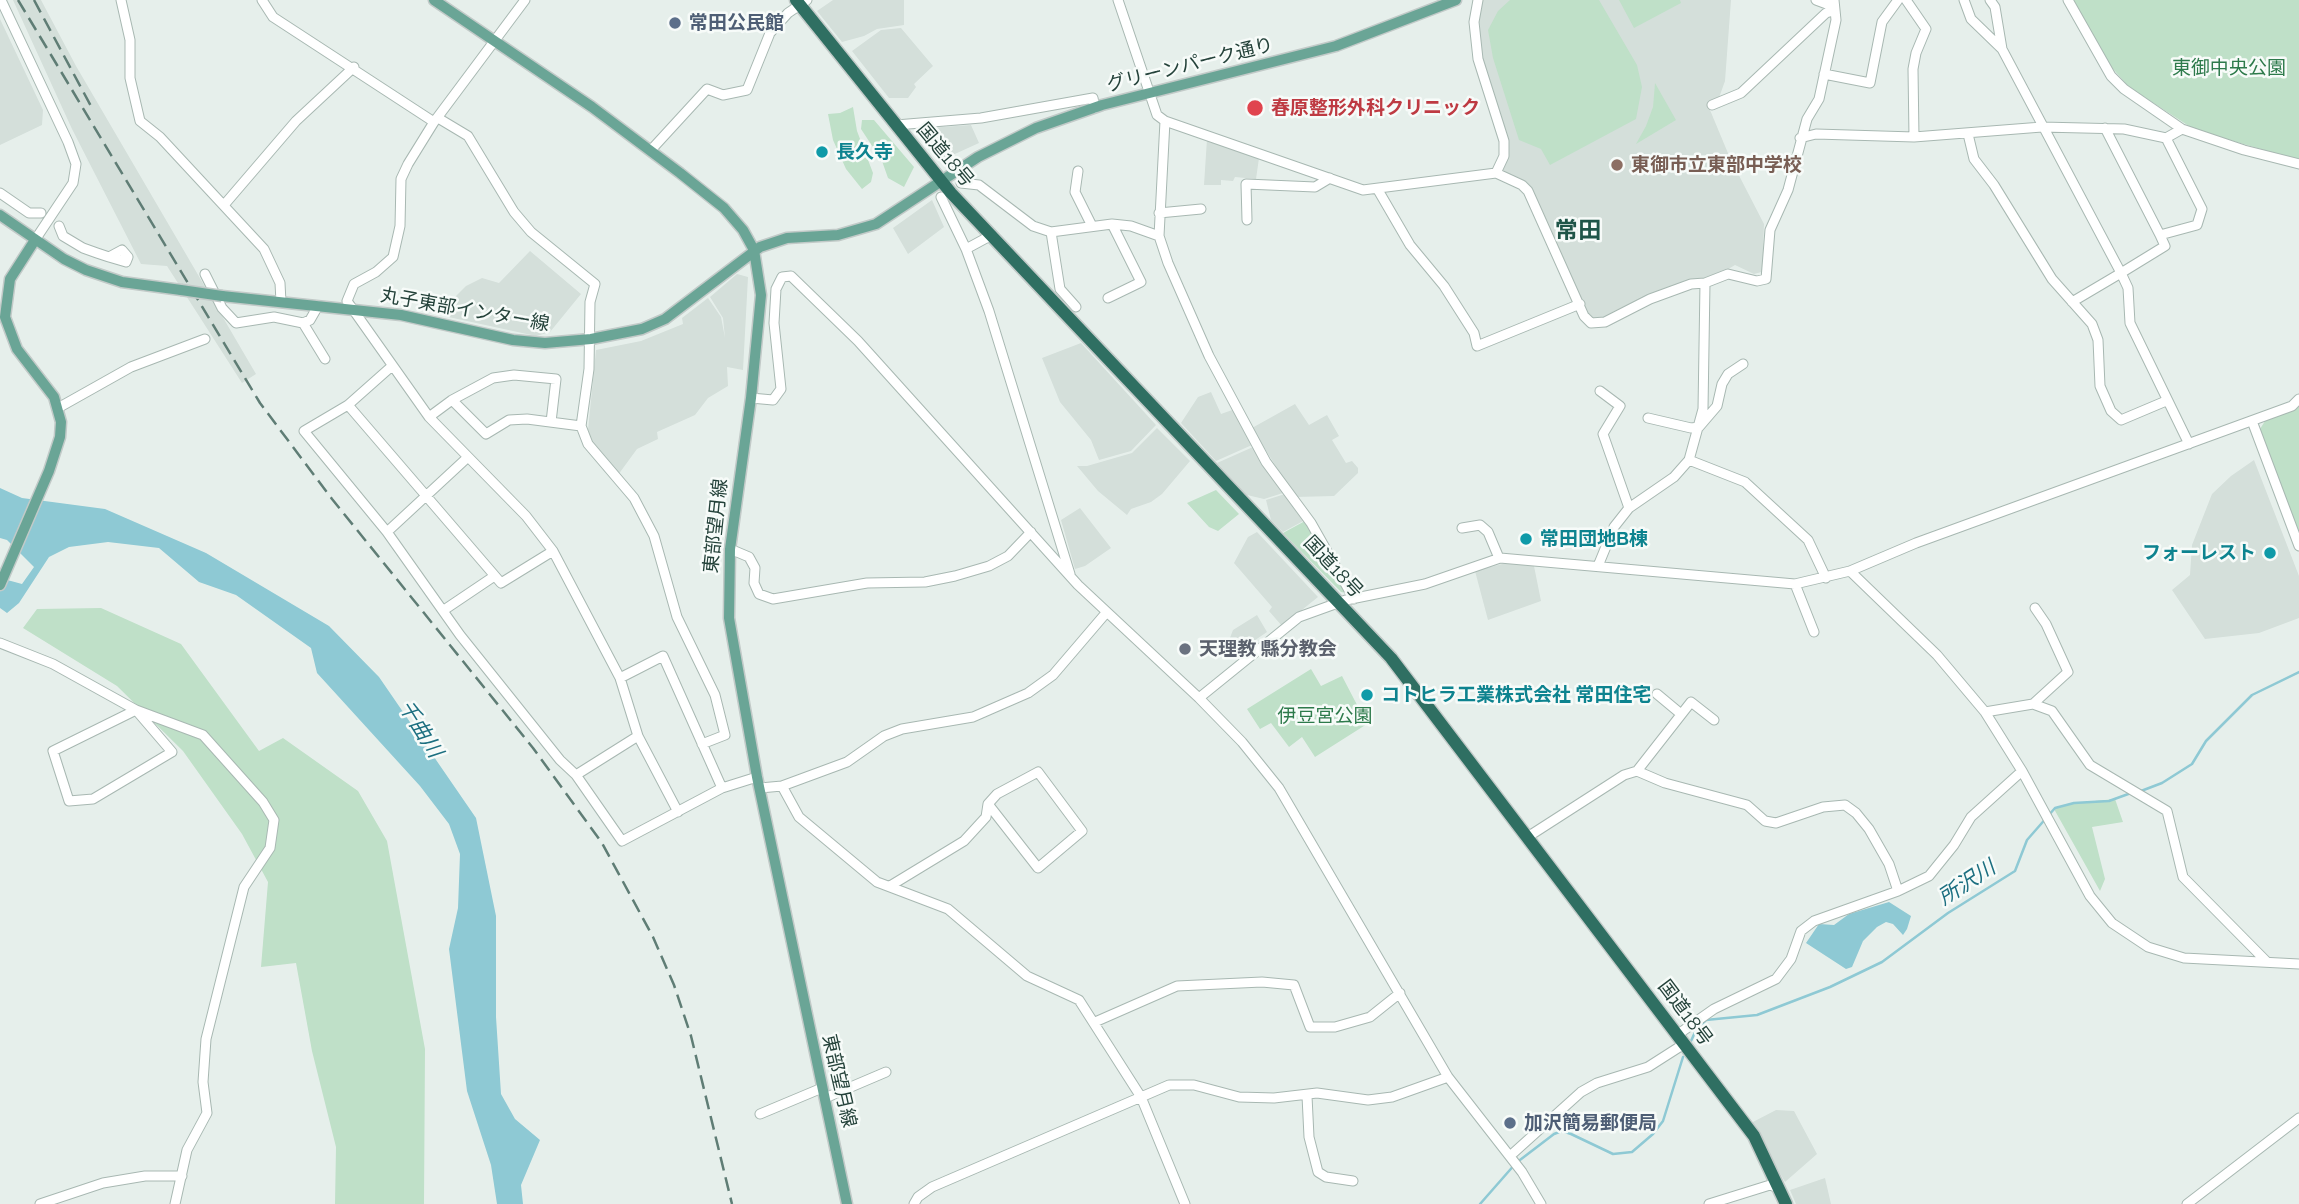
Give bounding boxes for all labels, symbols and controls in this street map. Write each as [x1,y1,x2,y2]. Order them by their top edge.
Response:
place label: 常田公民館 [689,12,784,34]
marker: 常田公民館 [667,15,683,31]
street label: グリーンパーク通り [1104,33,1276,97]
park label: 東御中央公園 [2172,57,2286,79]
place label: 春原整形外科クリニック [1271,97,1480,119]
marker: 春原整形外科クリニック [1245,98,1265,118]
street label: 国道18号 [912,118,978,192]
place label: 長久寺 [836,141,893,163]
marker: 長久寺 [814,144,830,160]
place label: 東御市立東部中学校 [1631,154,1802,176]
marker: 東御市立東部中学校 [1609,157,1625,173]
district label: 常田 [1555,217,1601,245]
street label: 丸子東部インター線 [379,284,551,336]
street label: 東部望月線 [700,478,732,574]
place label: 常田団地B棟 [1540,528,1648,550]
street label: 国道18号 [1299,531,1367,603]
marker: 常田団地B棟 [1518,531,1534,547]
place label: フォーレスト [2142,542,2256,564]
marker: フォーレスト [2262,545,2278,561]
place label: 天理教 縣分教会 [1199,638,1337,660]
marker: 天理教 縣分教会 [1177,641,1193,657]
place label: コトヒラ工業株式会社 常田住宅 [1381,684,1652,706]
marker: コトヒラ工業株式会社 常田住宅 [1359,687,1375,703]
water label: 千曲川 [393,696,447,762]
park label: 伊豆宮公園 [1278,705,1372,727]
water label: 所沢川 [1934,855,2000,911]
street label: 国道18号 [1653,976,1717,1050]
street label: 東部望月線 [817,1032,861,1130]
place label: 加沢簡易郵便局 [1524,1112,1657,1134]
marker: 加沢簡易郵便局 [1502,1115,1518,1131]

